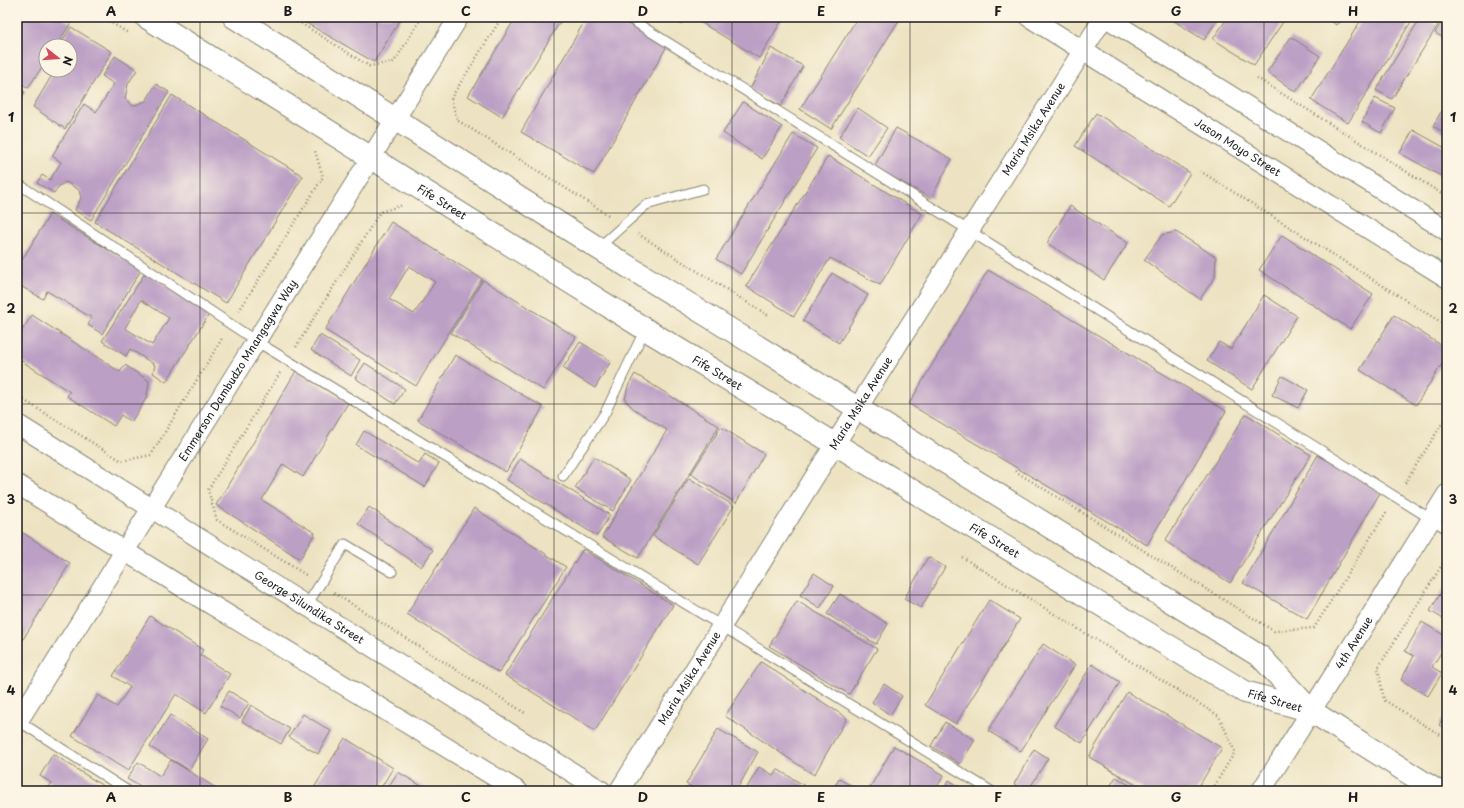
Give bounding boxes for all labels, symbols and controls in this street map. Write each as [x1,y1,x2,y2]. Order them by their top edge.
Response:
text: A [106,1,116,20]
text: B [284,1,293,20]
text: C [461,1,471,20]
text: D [638,1,648,20]
text: E [817,1,825,20]
text: F [994,1,1002,20]
text: G [1171,1,1181,20]
text: H [1348,1,1358,20]
north arrow [38,38,78,78]
text: N [59,54,77,68]
street label: Maria Msika Avenue [997,79,1069,179]
text: 1 [8,107,14,126]
text: 1 [1450,107,1456,126]
street label: Jason Moyo Street [1191,113,1285,181]
street label: Fife Street [414,180,471,224]
street label: Emmerson Dambudzo Mnangagwa Way [174,276,301,464]
text: 2 [6,298,16,317]
text: 2 [1448,298,1458,317]
street label: Fife Street [689,351,746,394]
street label: Maria Msika Avenue [825,353,896,453]
text: 3 [7,489,16,508]
text: 3 [1449,489,1458,508]
street label: Fife Street [967,518,1023,562]
street label: George Silundika Street [251,566,368,648]
street label: 4th Avenue [1331,613,1376,672]
street label: Maria Msika Avenue [653,628,724,728]
text: 4 [7,680,16,699]
text: 4 [1449,680,1458,699]
street label: Fife Street [1246,684,1305,716]
text: A [106,787,116,806]
text: B [284,787,293,806]
text: C [461,787,471,806]
text: D [638,787,648,806]
text: E [817,787,825,806]
text: F [994,787,1002,806]
text: G [1171,787,1181,806]
text: H [1348,787,1358,806]

